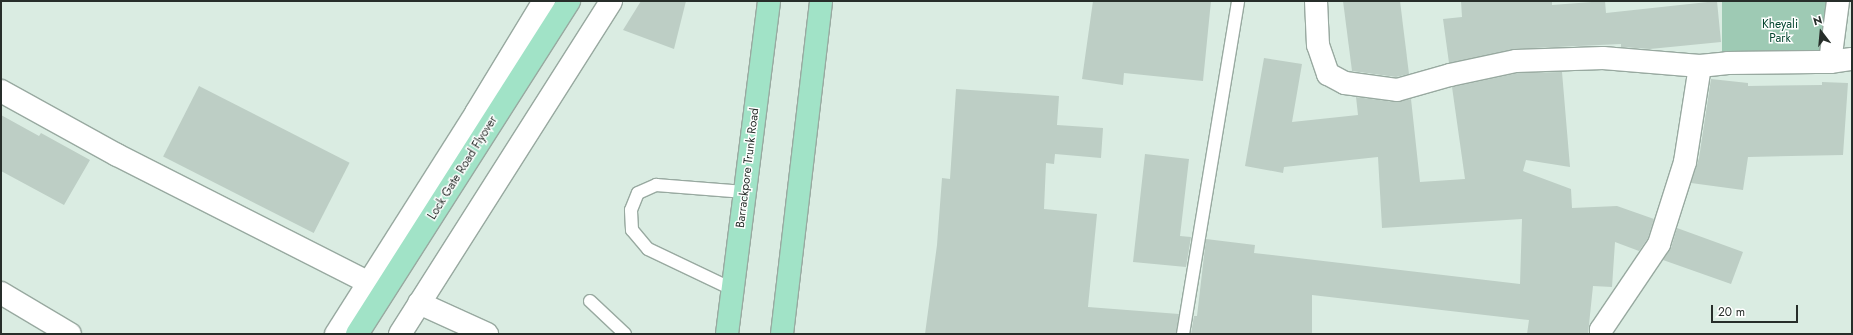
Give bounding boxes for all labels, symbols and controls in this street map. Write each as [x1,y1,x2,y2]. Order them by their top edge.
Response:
north arrow [1801,12,1841,52]
text: N [1811,12,1824,29]
park label: Kheyali Park [1762,18,1798,46]
street label: Barrackpore Trunk Road [733,107,763,229]
street label: Lock Gate Road Flyover [425,114,501,222]
scale bar [1713,297,1800,323]
text: 20 m [1718,303,1745,321]

